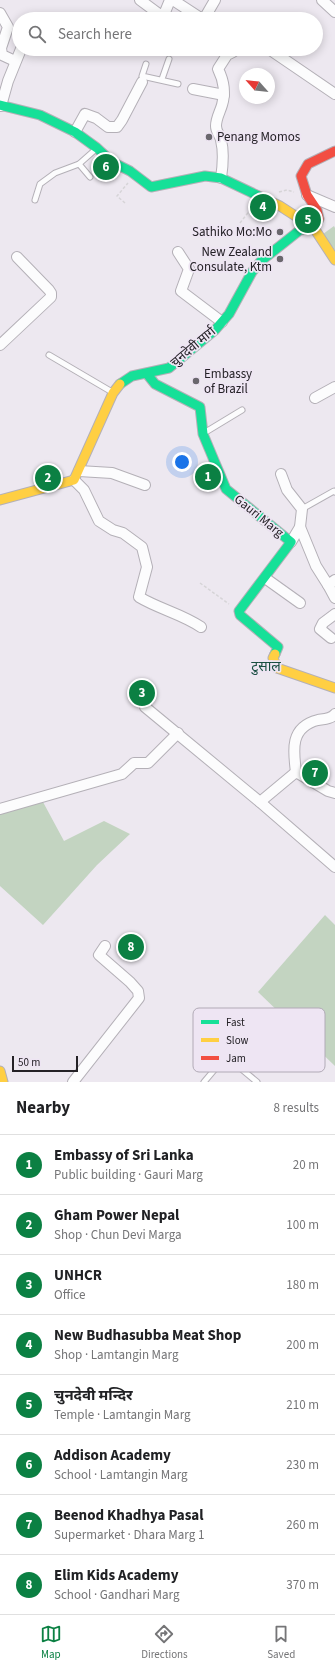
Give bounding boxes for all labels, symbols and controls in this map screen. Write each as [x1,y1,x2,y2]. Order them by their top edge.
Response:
search box [12,12,323,56]
icon: search [26,23,48,45]
text: Search here [58,24,132,45]
north arrow [239,68,275,104]
place label: Penang Momos [217,128,301,146]
marker: Penang Momos [204,132,214,142]
pin: 6 [93,152,119,182]
pin: 4 [250,192,276,222]
pin: 5 [295,205,321,235]
place label: Sathiko Mo:Mo [192,223,272,241]
marker: Sathiko Mo:Mo [275,227,285,237]
place label: New Zealand Consulate, Ktm [189,243,272,276]
marker: New Zealand Consulate, Ktm [275,254,285,264]
street label: चुनदेवी मार्ग [167,322,220,371]
place label: Embassy of Brazil [204,365,252,398]
marker: Embassy of Brazil [191,376,201,386]
your location [172,452,192,472]
pin: 1 [195,462,221,492]
pin: 2 [35,463,61,493]
street label: Gauri Marg [230,490,288,542]
district label: टुसाल [251,657,281,677]
pin: 3 [129,678,155,708]
pin: 7 [302,758,328,788]
pin: 8 [118,932,144,962]
legend [193,1008,325,1072]
text: Fast [226,1015,245,1030]
text: Slow [226,1033,249,1048]
text: Jam [226,1051,246,1066]
scale bar [12,1054,78,1073]
text: 50 m [18,1055,40,1070]
text: Nearby [16,1096,70,1120]
text: 8 results [274,1099,319,1117]
text: Embassy of Sri Lanka [54,1145,194,1166]
text: 1 [26,1156,32,1174]
text: 20 m [293,1156,319,1174]
text: Public building · Gauri Marg [54,1166,203,1184]
text: Gham Power Nepal [54,1205,179,1226]
text: 2 [26,1216,32,1234]
text: 100 m [286,1216,319,1234]
text: Shop · Chun Devi Marga [54,1226,182,1244]
text: UNHCR [54,1265,102,1286]
text: 3 [26,1276,32,1294]
text: 180 m [286,1276,319,1294]
text: Office [54,1286,85,1304]
text: New Budhasubba Meat Shop [54,1325,241,1346]
text: 4 [26,1336,32,1354]
text: 200 m [286,1336,319,1354]
text: Shop · Lamtangin Marg [54,1346,179,1364]
text: चुनदेवी मन्दिर [54,1385,133,1406]
text: 5 [26,1396,32,1414]
text: 210 m [286,1396,319,1414]
text: Temple · Lamtangin Marg [54,1406,191,1424]
text: Addison Academy [54,1445,171,1466]
text: 6 [26,1456,32,1474]
text: 230 m [286,1456,319,1474]
text: School · Lamtangin Marg [54,1466,188,1484]
text: Beenod Khadhya Pasal [54,1505,204,1526]
text: 7 [26,1516,32,1534]
text: 260 m [286,1516,319,1534]
text: Supermarket · Dhara Marg 1 [54,1526,204,1544]
text: Elim Kids Academy [54,1565,179,1586]
text: 8 [26,1576,32,1594]
text: 370 m [286,1576,319,1594]
text: School · Gandhari Marg [54,1586,180,1604]
tab: Map [40,1623,62,1662]
tab: Directions [141,1623,188,1662]
tab: Saved [267,1623,295,1662]

